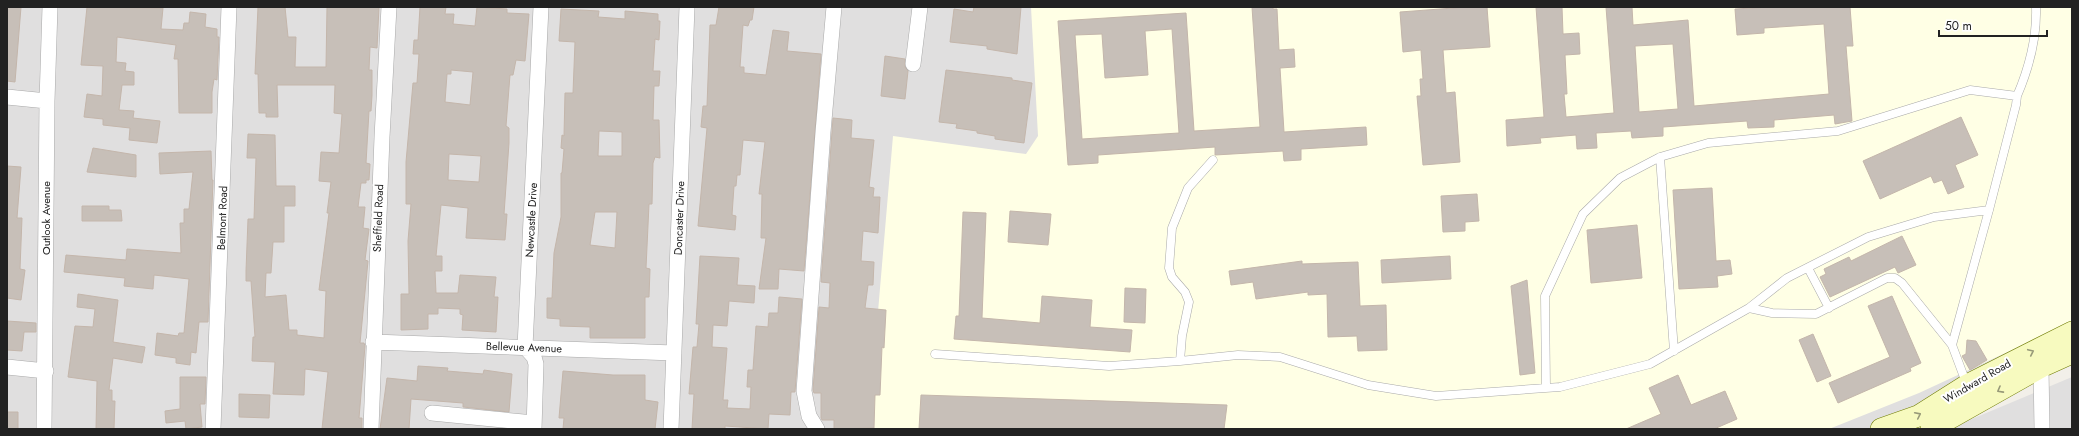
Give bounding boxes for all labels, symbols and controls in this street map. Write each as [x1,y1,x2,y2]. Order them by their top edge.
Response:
scale bar [1939,12,2047,38]
text: 50 m [1945,17,1972,35]
street label: Doncaster Drive [670,180,688,255]
street label: Outlook Avenue [38,181,54,255]
street label: Newcastle Drive [521,182,541,258]
street label: Sheffield Road [369,184,387,252]
street label: Belmont Road [213,186,231,250]
street label: Bellevue Avenue [486,338,563,356]
one-way arrow [2026,349,2034,357]
street label: Windward Road [1940,355,2014,407]
one-way arrow [1997,386,2004,393]
one-way arrow [1913,412,1921,420]

